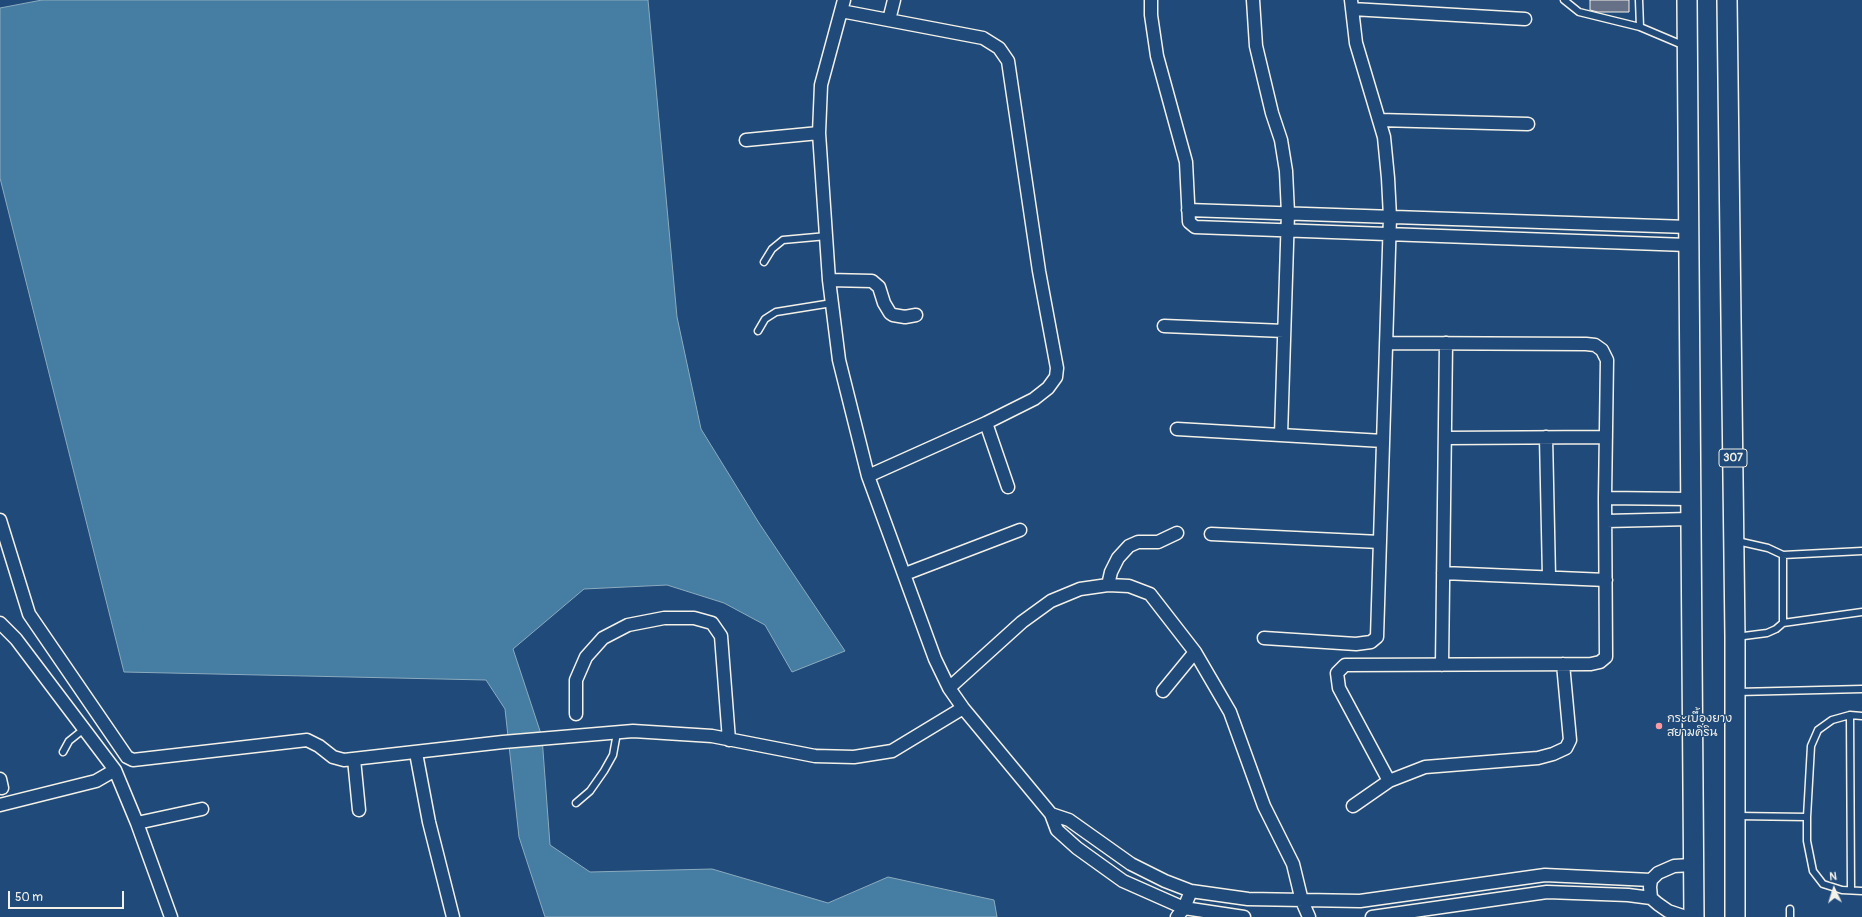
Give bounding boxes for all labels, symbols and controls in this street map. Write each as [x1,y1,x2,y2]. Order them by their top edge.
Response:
road number: 307 [1719,449,1747,467]
place label: กระเบื้องยาง สยามคิริน [1667,712,1732,740]
marker: กระเบื้องยาง สยามคิริน [1654,721,1664,731]
north arrow [1814,869,1854,909]
text: N [1829,870,1837,883]
scale bar [10,883,126,909]
text: 50 m [15,890,43,905]

